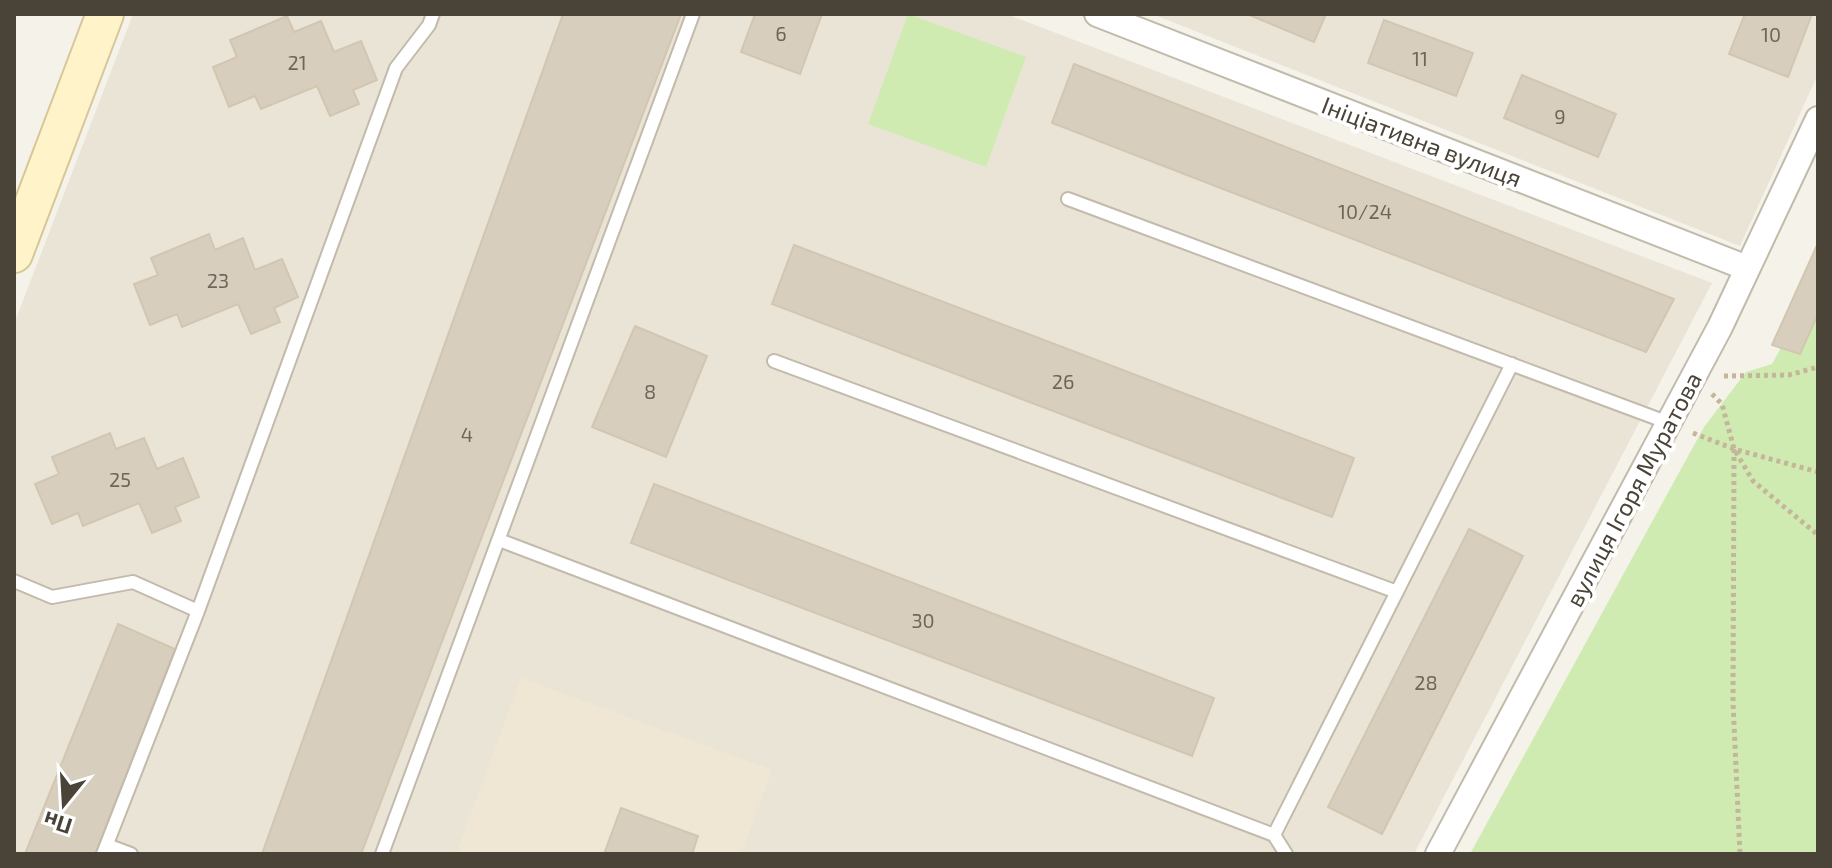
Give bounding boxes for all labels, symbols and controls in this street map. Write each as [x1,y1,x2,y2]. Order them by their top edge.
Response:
house number: 6 [775,21,787,45]
house number: 10 [1761,22,1781,46]
house number: 11 [1412,46,1428,70]
house number: 21 [287,50,307,74]
street label: Ініціативна вулиця [1318,90,1526,193]
house number: 9 [1554,104,1566,128]
house number: 10/24 [1338,199,1392,223]
house number: 23 [207,268,229,292]
street label: вулиця Ігоря Муратова [1559,367,1708,612]
house number: 26 [1052,369,1074,393]
house number: 8 [644,379,656,403]
house number: 4 [461,422,473,446]
house number: 25 [109,467,131,491]
house number: 30 [911,608,935,632]
house number: 28 [1414,670,1438,694]
north arrow [24,764,104,844]
text: Пн [40,807,75,841]

